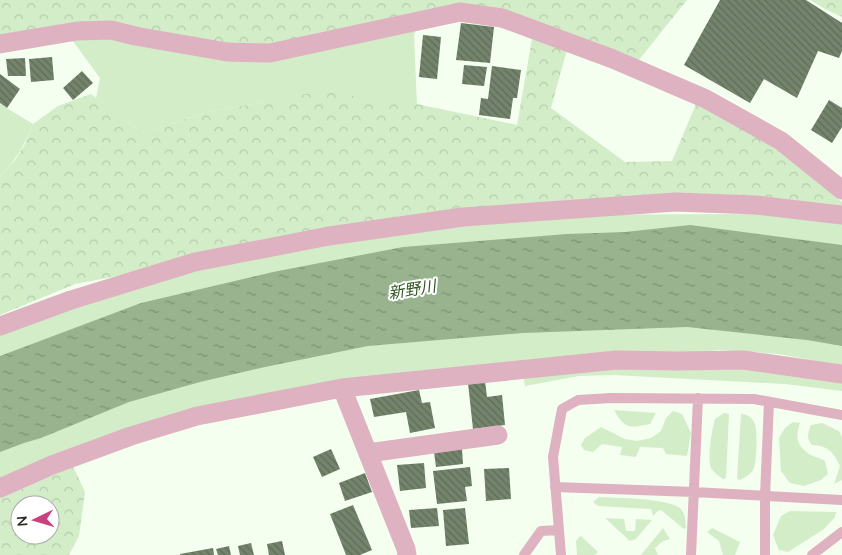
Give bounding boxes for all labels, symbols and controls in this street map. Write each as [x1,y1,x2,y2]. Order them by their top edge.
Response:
water label: 新野川 [387,275,439,303]
north arrow [10,495,60,545]
text: N [13,515,31,527]

